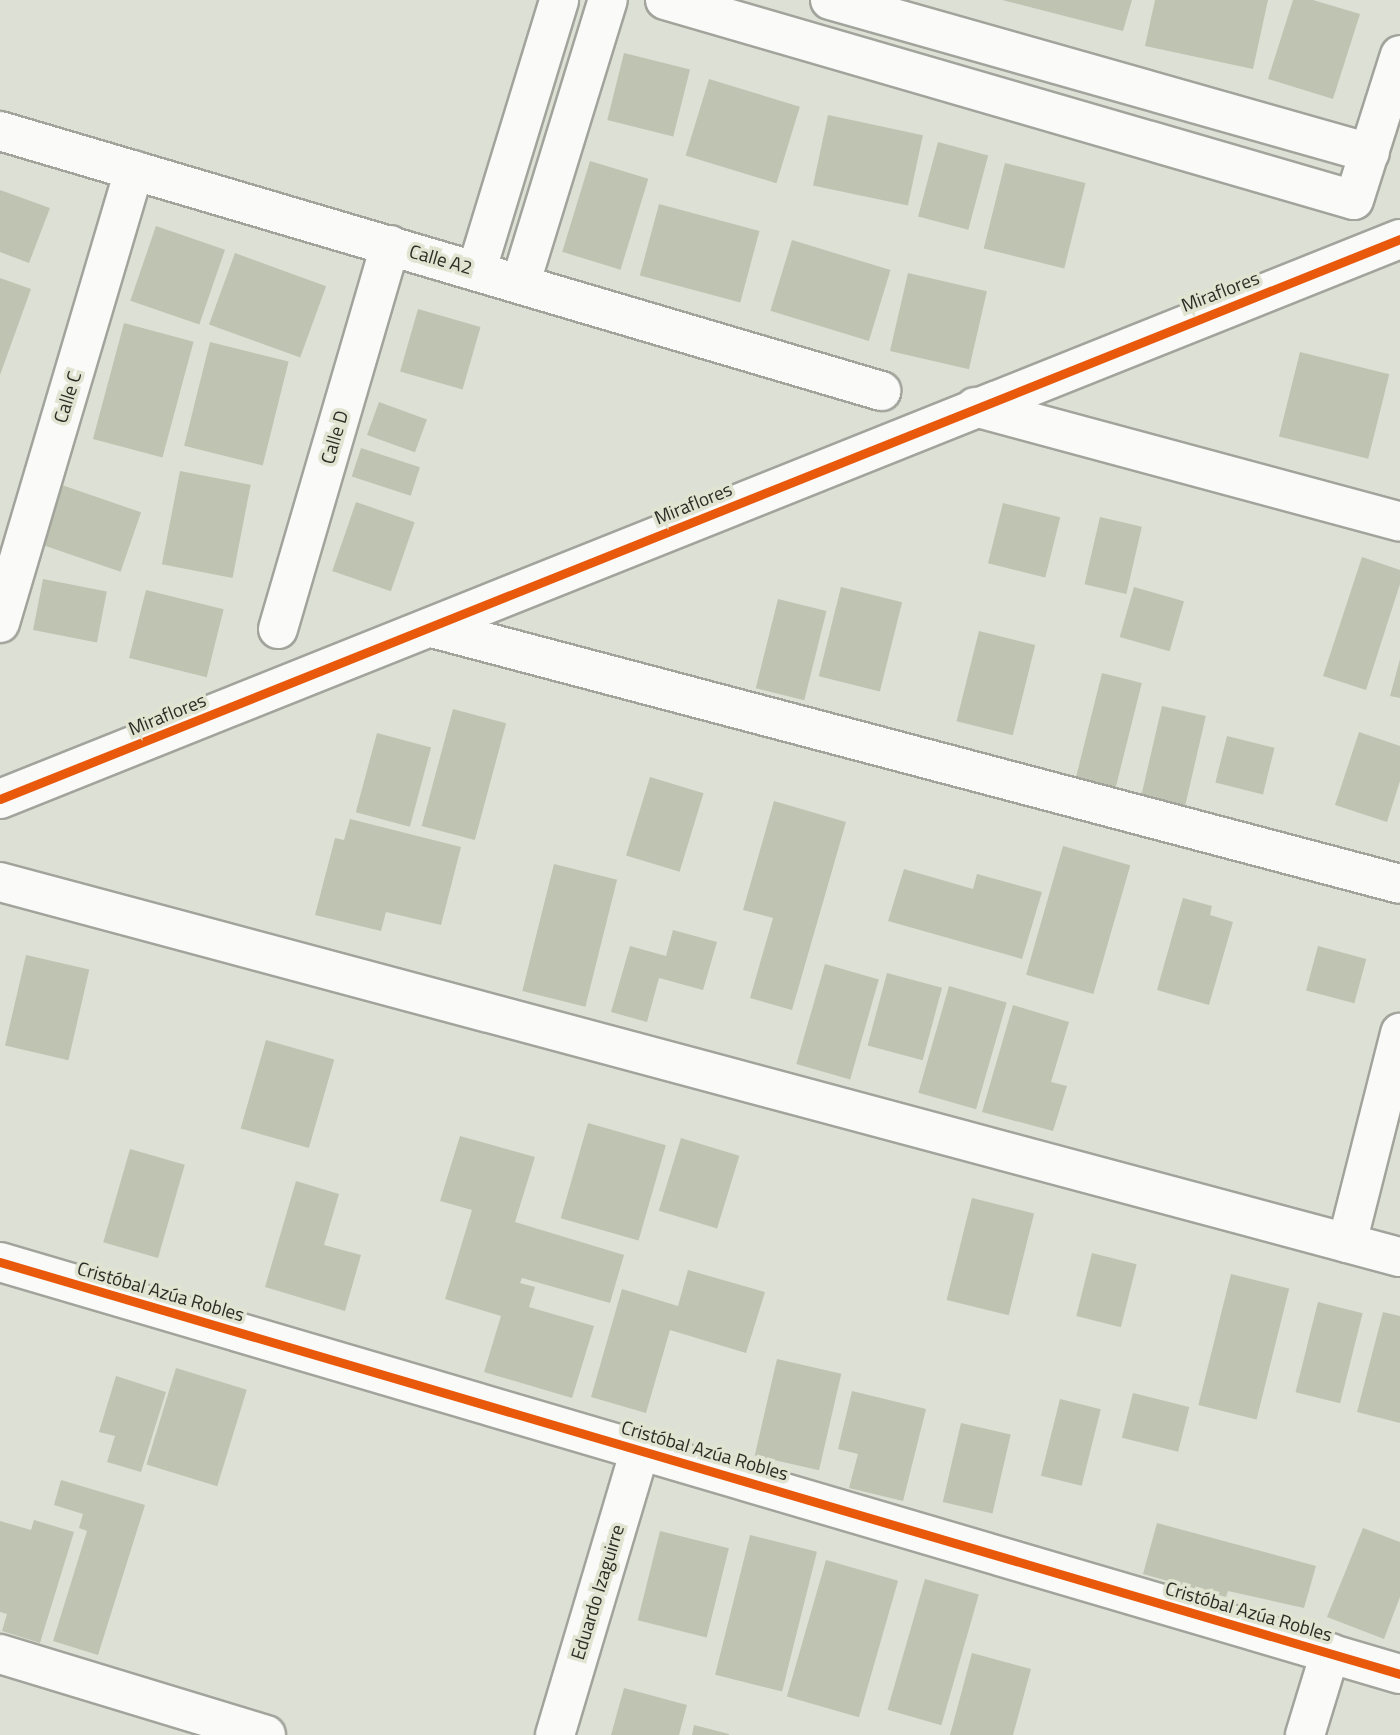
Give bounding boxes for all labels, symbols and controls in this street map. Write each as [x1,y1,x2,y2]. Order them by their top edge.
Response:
street label: Calle A2 [407,239,475,279]
street label: Miraflores [1178,266,1262,316]
street label: Calle C [48,368,86,426]
street label: Calle D [316,408,352,466]
street label: Miraflores [651,477,735,529]
street label: Miraflores [125,688,209,740]
street label: Cristóbal Azúa Robles [75,1256,247,1326]
street label: Cristóbal Azúa Robles [619,1415,791,1485]
street label: Eduardo Izaguirre [566,1522,628,1662]
street label: Cristóbal Azúa Robles [1163,1576,1335,1646]

